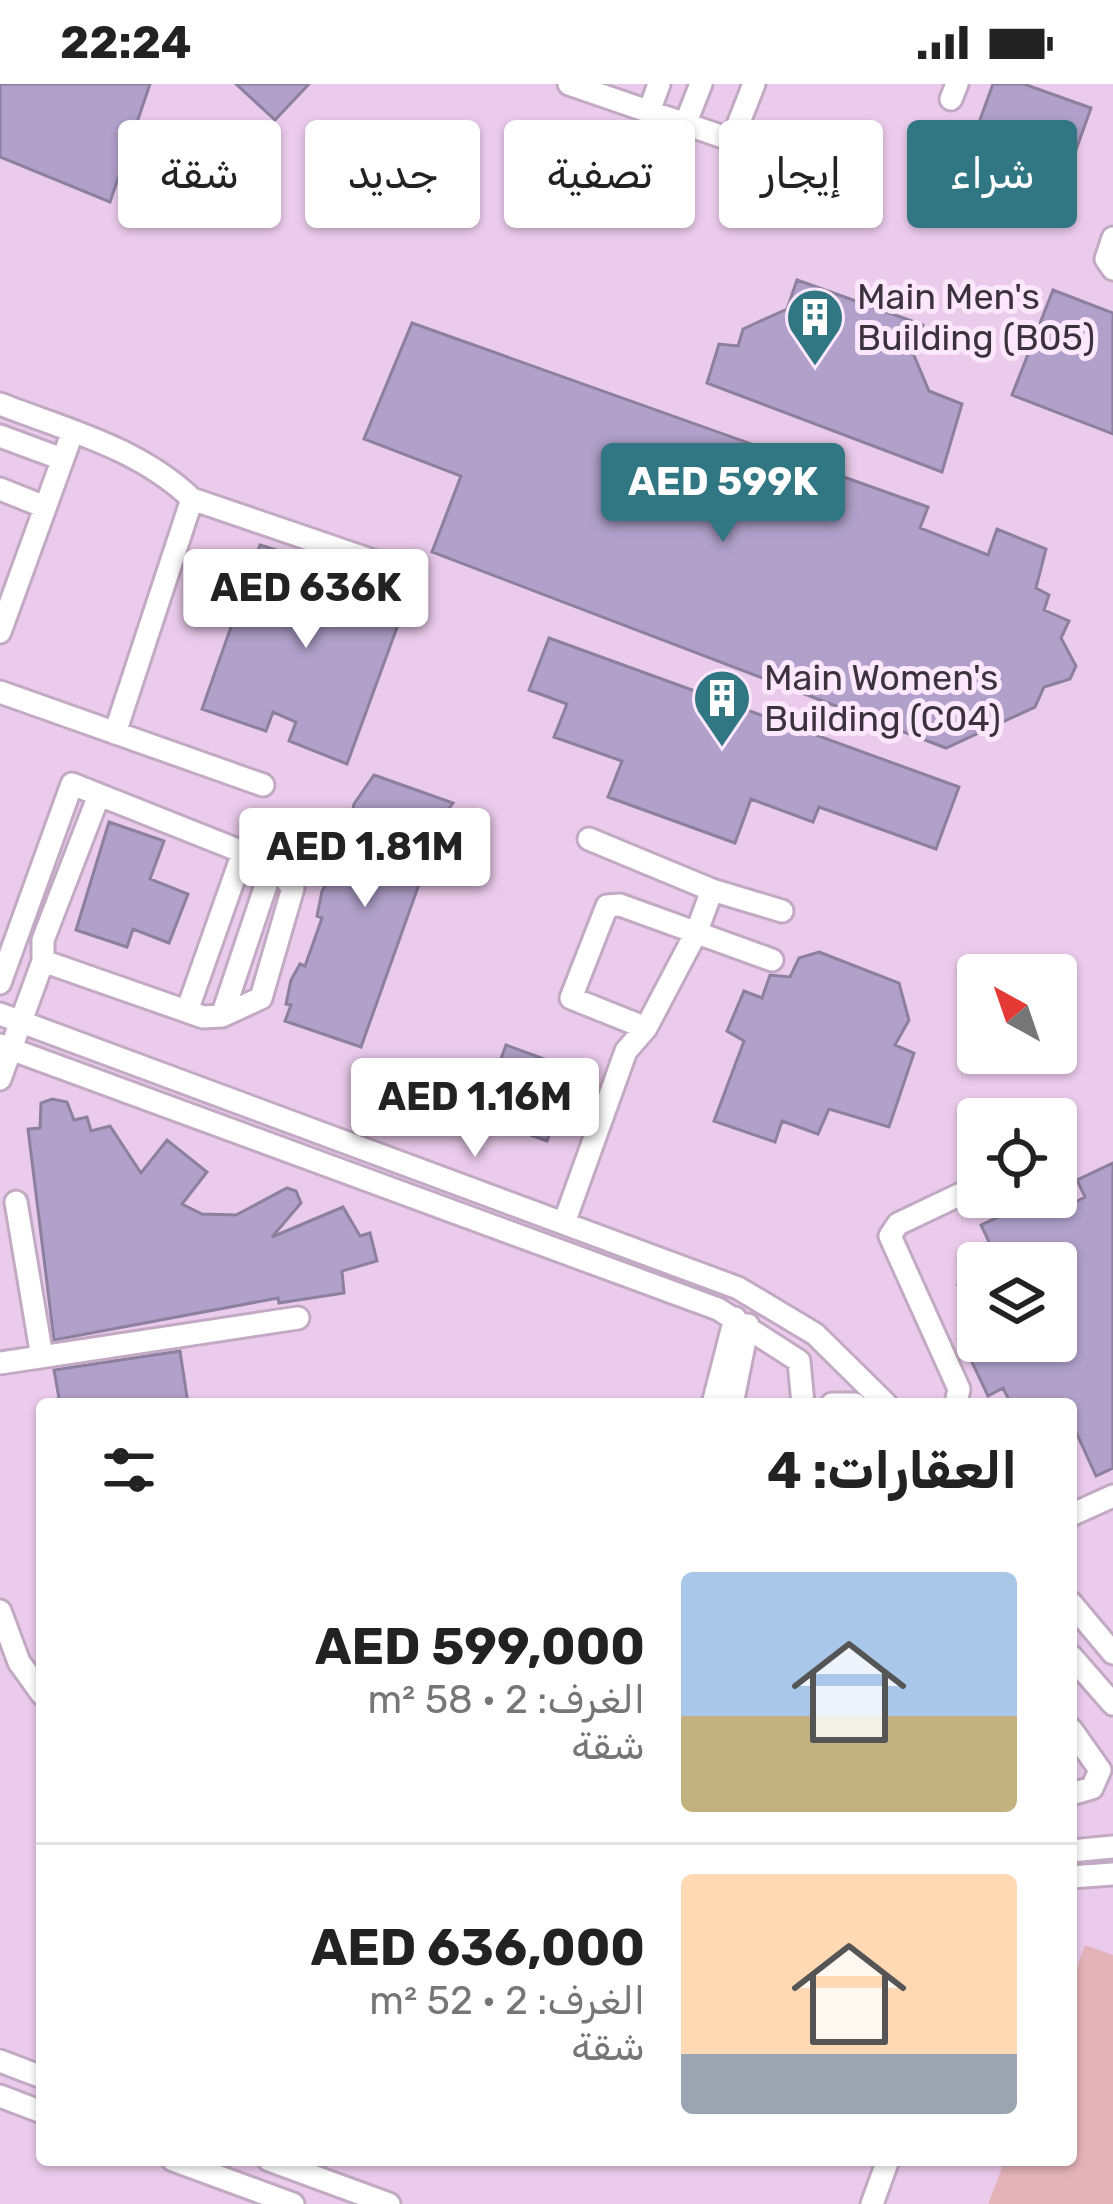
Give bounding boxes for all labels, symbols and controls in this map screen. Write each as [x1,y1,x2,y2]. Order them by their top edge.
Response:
text: 22:24 [60,16,191,69]
chip: شقة [118,120,281,228]
chip: جديد [305,120,480,228]
chip: تصفية [504,120,695,228]
chip: إيجار [719,120,883,228]
chip: شراء [907,120,1077,228]
place label: Main Men's Building (B05) [857,275,1095,359]
building icon: Main Men's Building (B05) [784,286,846,368]
pin: AED 599K [599,443,847,545]
text: AED 599K [628,459,818,505]
pin: AED 636K [182,549,430,651]
text: AED 636K [210,565,402,611]
place label: Main Women's Building (C04) [764,656,1001,740]
building icon: Main Women's Building (C04) [691,667,753,749]
pin: AED 1.81M [228,808,502,910]
text: AED 1.81M [266,824,464,870]
north arrow [957,954,1077,1074]
map controls [957,954,1077,1362]
pin: AED 1.16M [338,1058,612,1160]
text: AED 1.16M [378,1074,572,1120]
button: locate [957,1098,1077,1218]
button: layers [957,1242,1077,1362]
icon: filters [96,1437,162,1503]
text: العقارات: 4 [767,1440,1017,1501]
text: AED 599,000 [315,1616,645,1677]
icon: home [777,1620,921,1764]
text: الغرف: 2 · 58 m² [367,1677,645,1723]
text: شقة [571,1723,645,1769]
text: AED 636,000 [311,1917,645,1978]
icon: home [777,1922,921,2066]
text: الغرف: 2 · 52 m² [369,1978,645,2024]
text: شقة [571,2024,645,2070]

